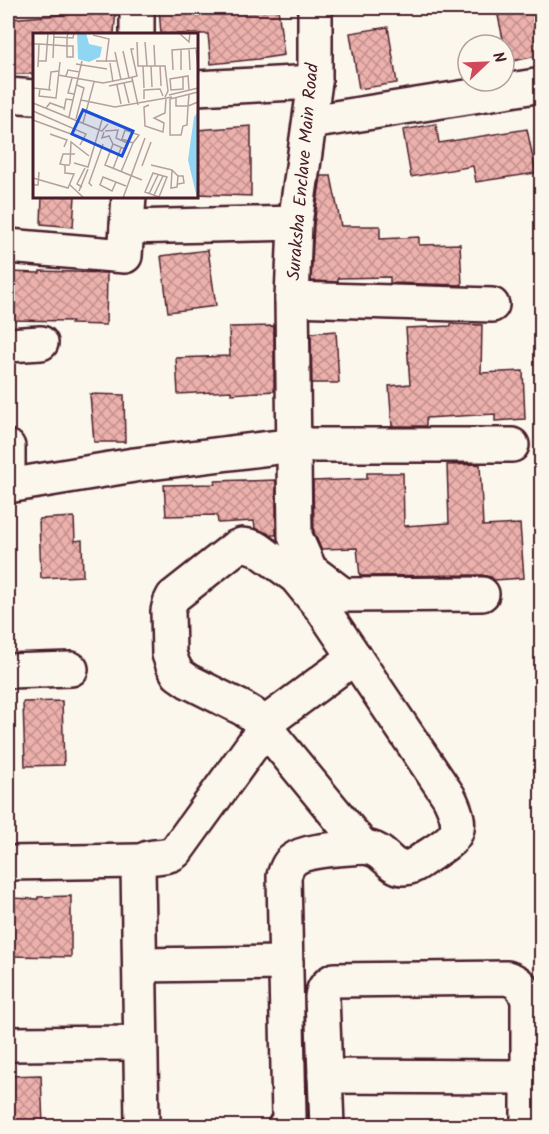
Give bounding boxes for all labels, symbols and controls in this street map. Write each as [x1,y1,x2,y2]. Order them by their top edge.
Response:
inset map [33,33,198,198]
north arrow [456,33,516,93]
text: N [485,48,512,67]
street label: Suraksha Enclave Main Road [280,61,328,282]

